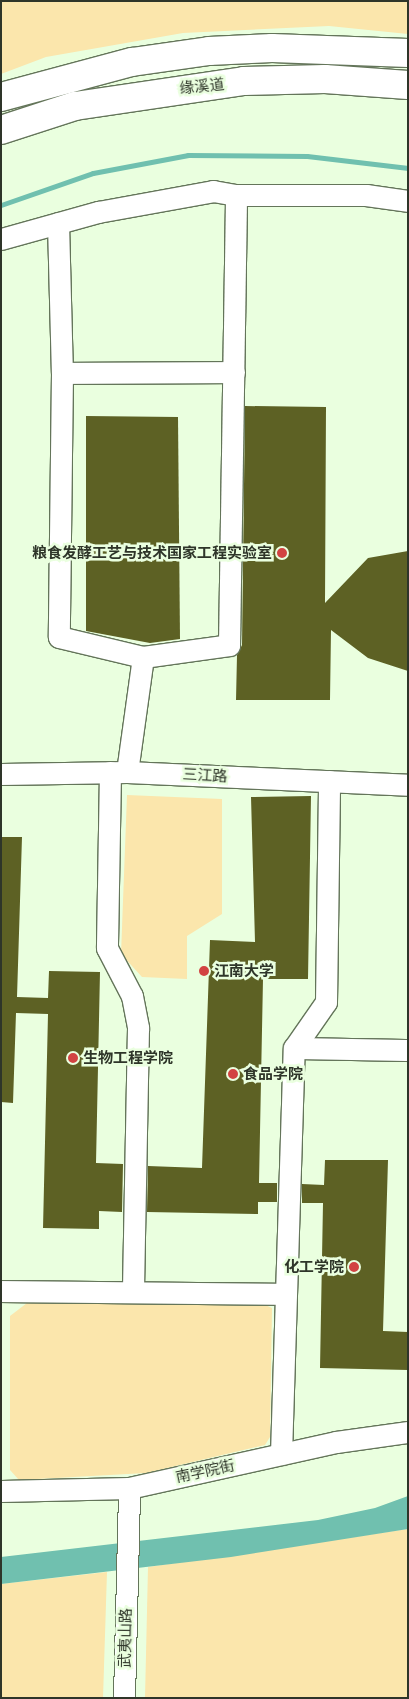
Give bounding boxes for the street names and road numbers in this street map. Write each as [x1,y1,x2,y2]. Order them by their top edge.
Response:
street label: 缘溪道 [179,75,225,97]
street label: 三江路 [182,765,228,785]
street label: 南学院街 [174,1456,236,1486]
street label: 武夷山路 [115,1608,135,1668]

